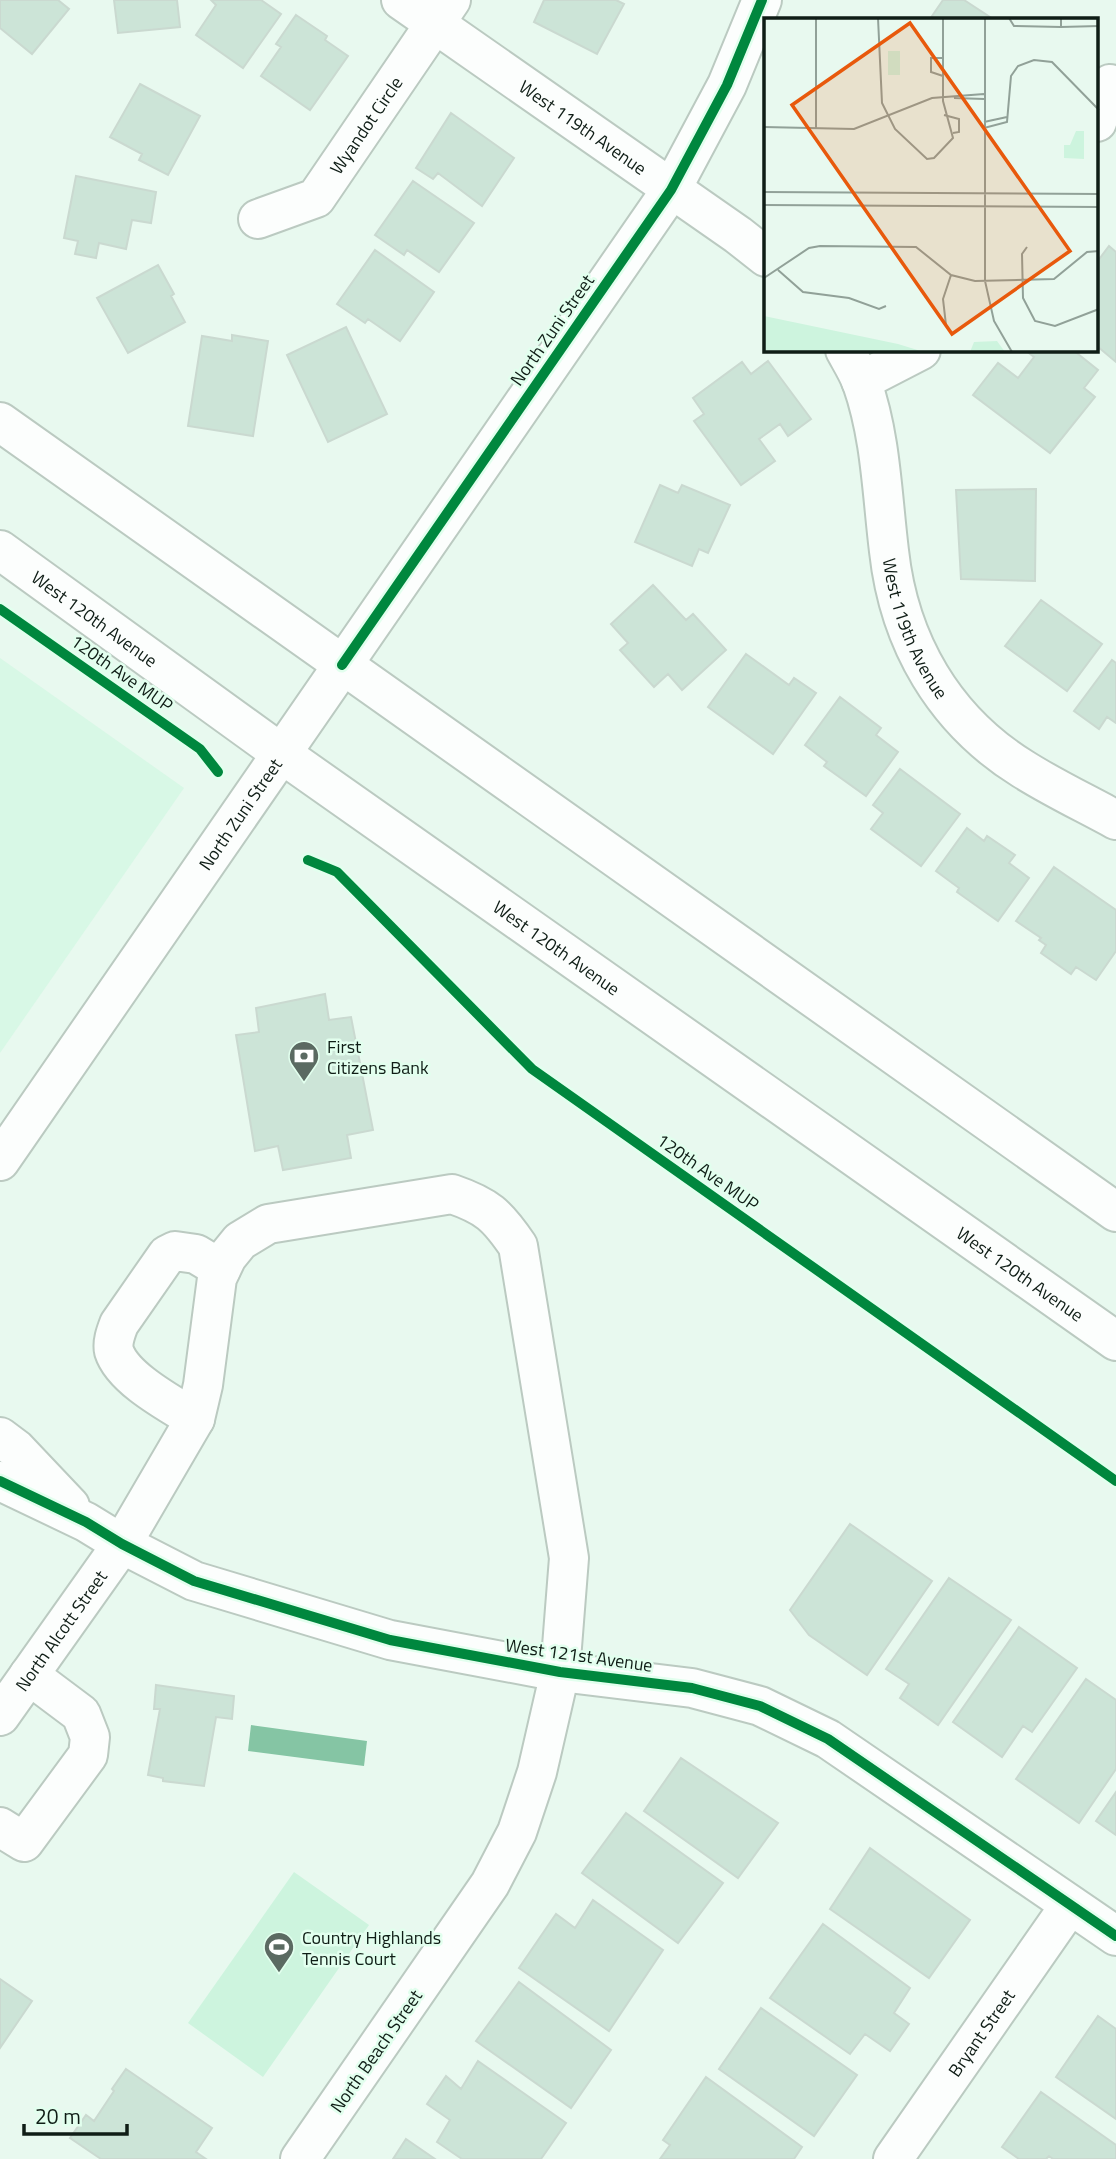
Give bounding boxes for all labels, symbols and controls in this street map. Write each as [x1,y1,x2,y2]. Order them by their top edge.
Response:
inset map [764,18,1098,352]
street label: Wyandot Circle [323,71,409,179]
street label: West 119th Avenue [514,73,652,181]
street label: North Zuni Street [503,268,601,391]
street label: West 119th Avenue [876,556,955,704]
street label: West 120th Avenue [26,564,163,673]
street label: 120th Ave MUP [65,628,179,719]
street label: North Zuni Street [192,752,289,875]
street label: West 120th Avenue [488,893,626,1002]
place label: First Citizens Bank [327,1033,429,1081]
bank icon: First Citizens Bank [287,1039,321,1083]
street label: 120th Ave MUP [651,1127,765,1218]
street label: West 120th Avenue [951,1220,1089,1328]
street label: North Alcott Street [8,1564,114,1696]
street label: West 121st Avenue [504,1631,654,1679]
place label: Country Highlands Tennis Court [302,1924,441,1972]
sports icon: Country Highlands Tennis Court [262,1930,296,1974]
street label: North Beach Street [323,1983,429,2118]
street label: Bryant Street [941,1983,1021,2082]
scale bar [24,2092,128,2136]
text: 20 m [35,2100,81,2132]

